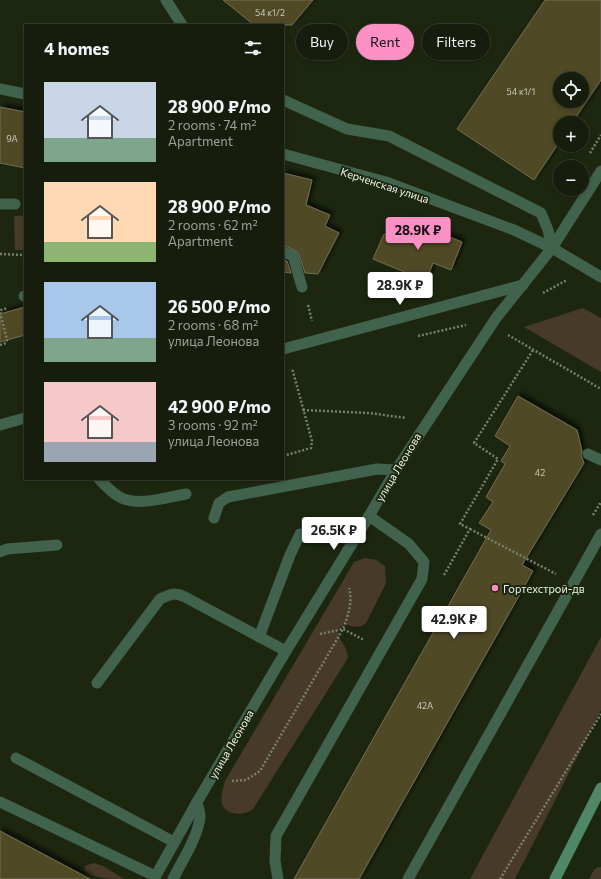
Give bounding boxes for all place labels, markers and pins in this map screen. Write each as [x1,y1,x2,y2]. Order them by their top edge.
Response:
pin: 28.9K ₽ [381,217,455,251]
pin: 28.9K ₽ [363,272,437,306]
pin: 26.5K ₽ [297,517,371,551]
place label: Гортехстрой-дв [503,582,585,595]
marker: Гортехстрой-дв [490,583,500,593]
pin: 42.9K ₽ [417,606,491,640]

